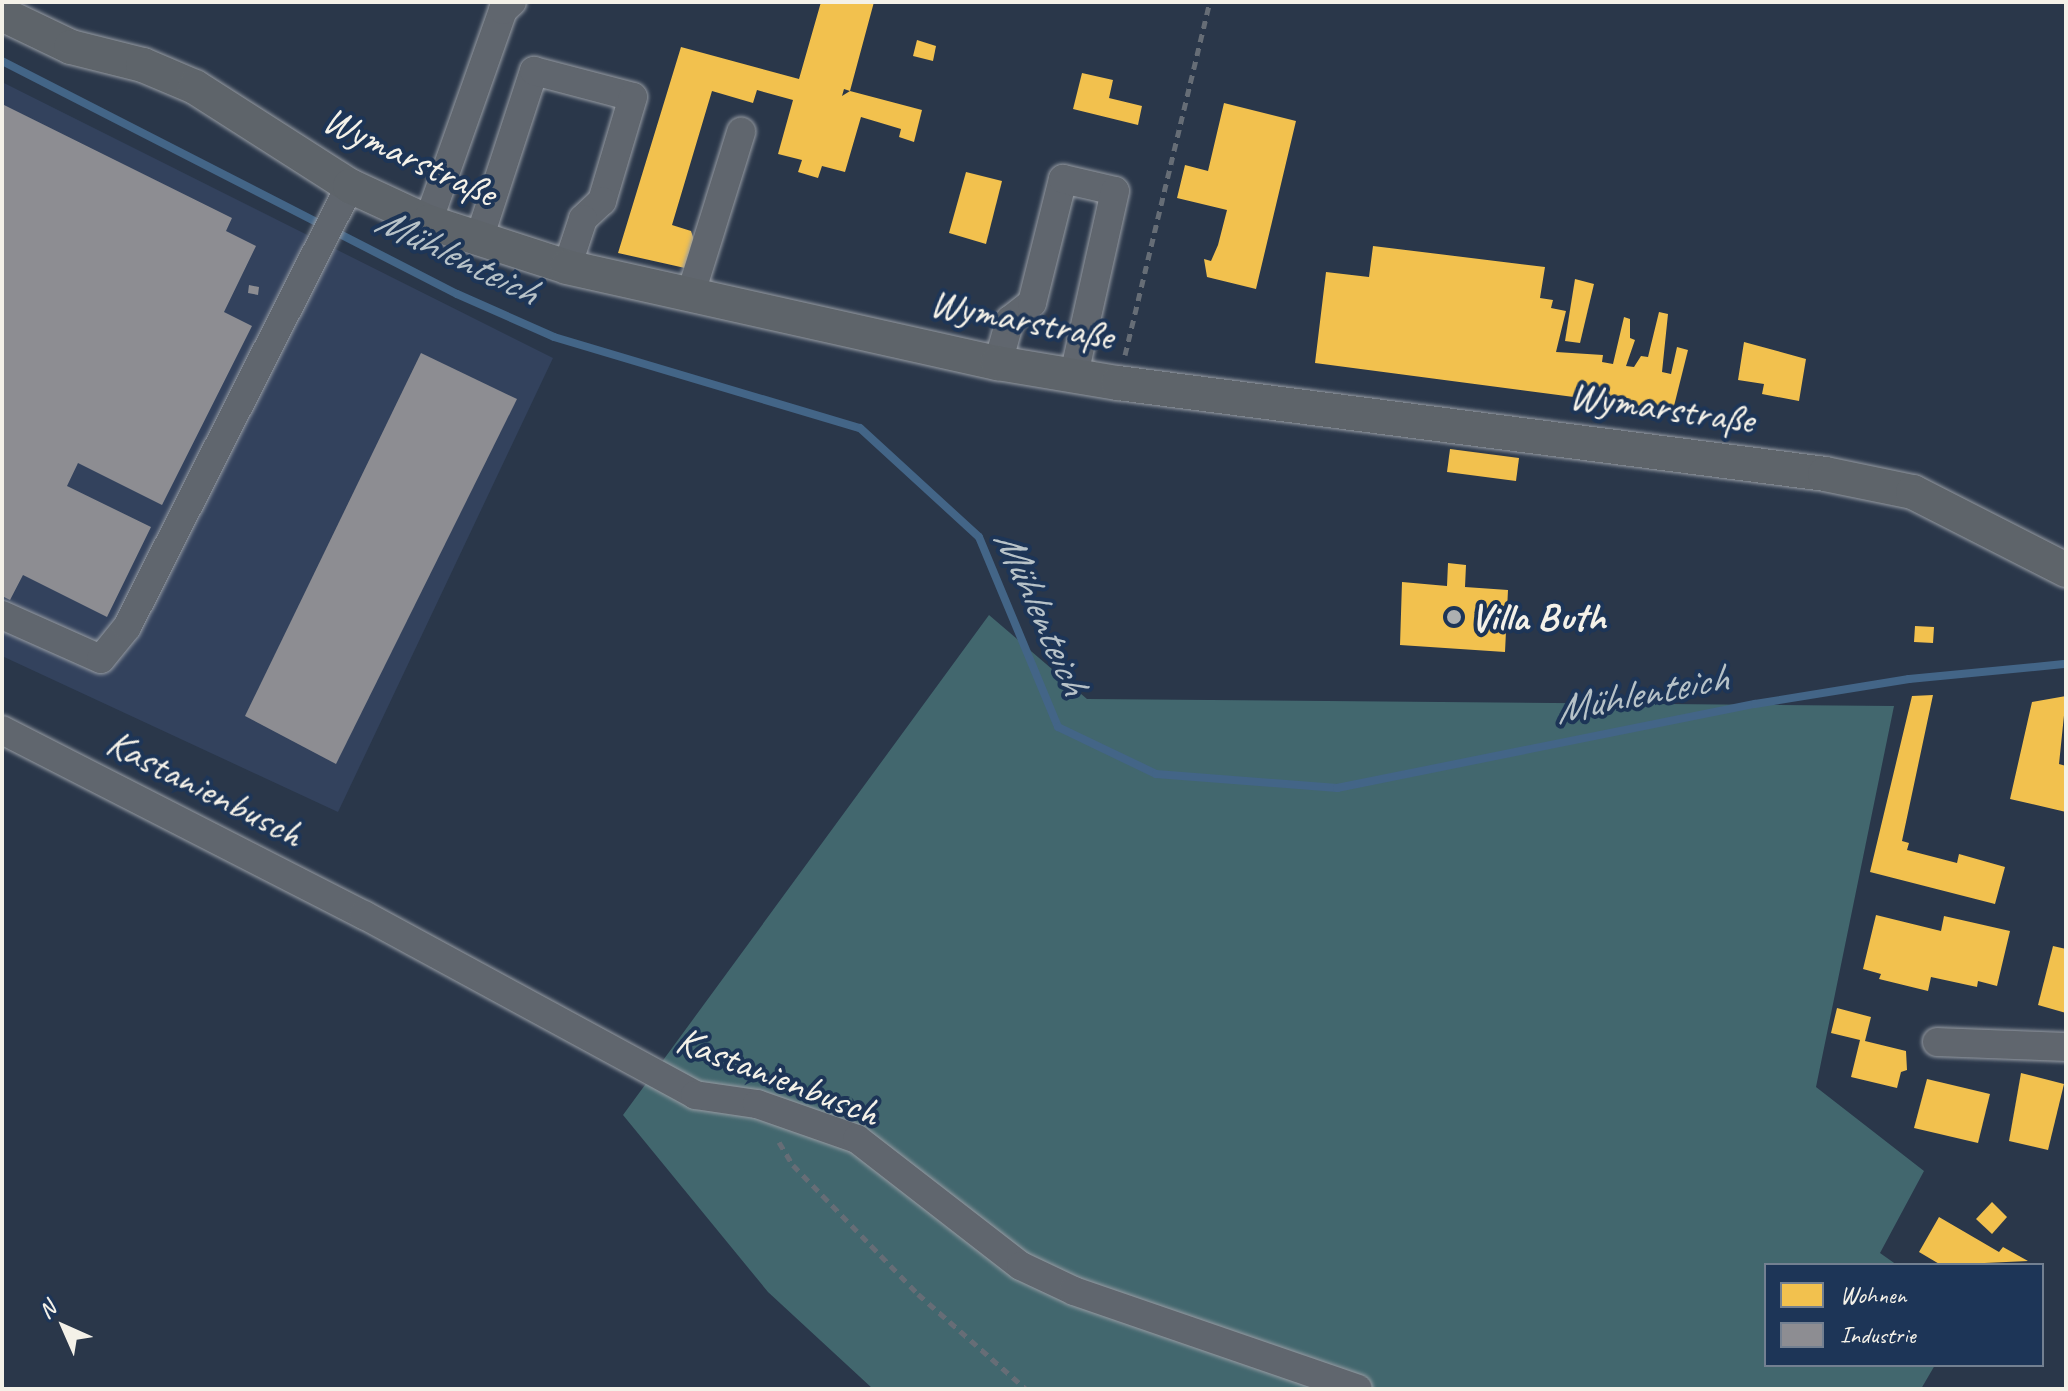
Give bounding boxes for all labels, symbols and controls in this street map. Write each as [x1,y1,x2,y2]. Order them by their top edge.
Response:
street label: Wymarstraße [316,95,504,217]
water label: Mühlenteich [368,195,546,317]
street label: Wymarstraße [926,278,1118,360]
street label: Wymarstraße [1567,370,1757,444]
water label: Mühlenteich [983,522,1099,702]
place label: Villa Buth [1470,593,1605,641]
marker: Villa Buth [1445,608,1463,626]
water label: Mühlenteich [1551,653,1731,735]
street label: Kastanienbusch [99,718,311,858]
street label: Kastanienbusch [670,1015,886,1137]
legend [1764,1263,2044,1367]
text: Wohnen [1840,1280,1906,1310]
north arrow [24,1287,104,1367]
text: N [32,1295,62,1325]
text: Industrie [1840,1320,1916,1350]

